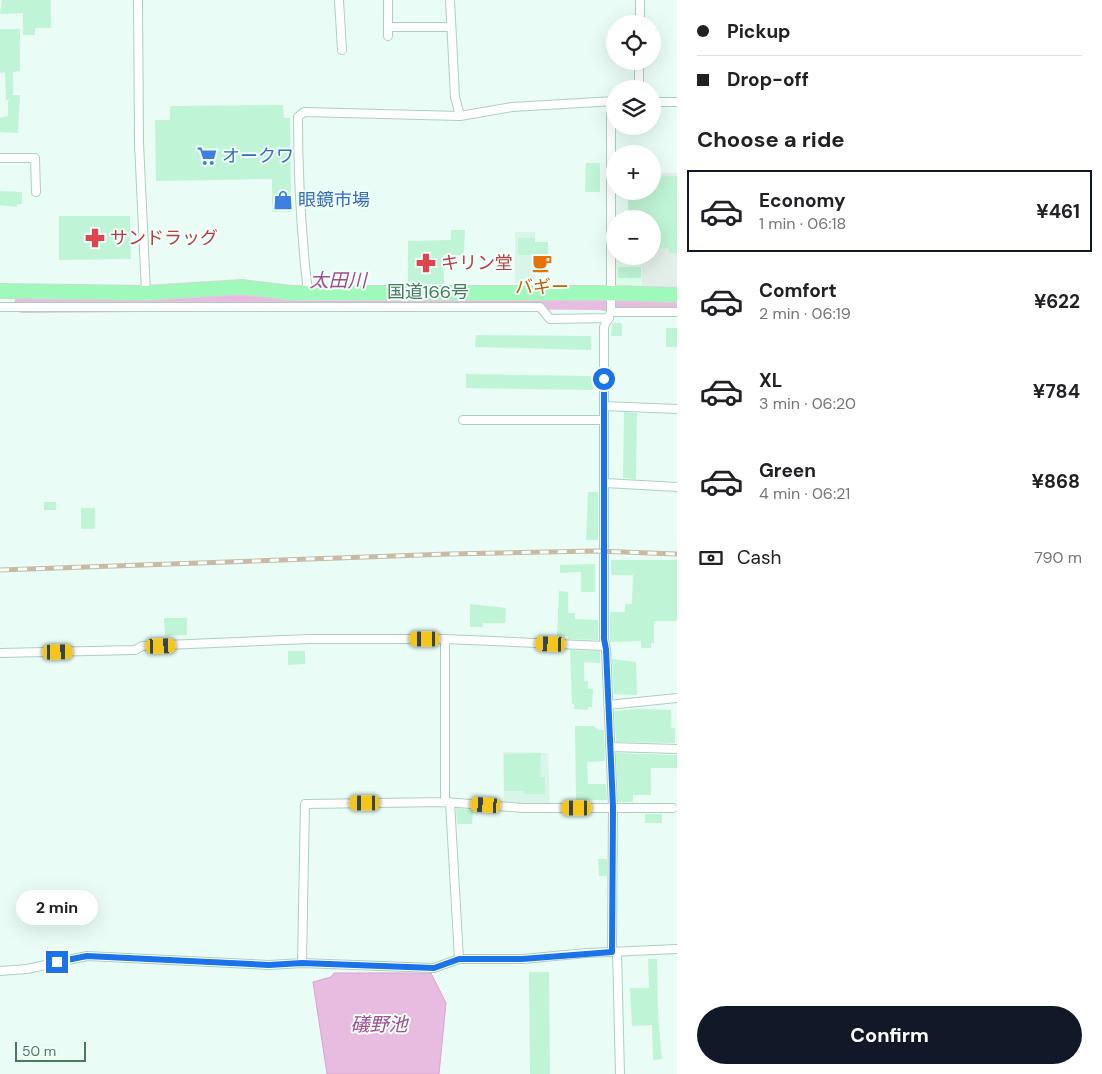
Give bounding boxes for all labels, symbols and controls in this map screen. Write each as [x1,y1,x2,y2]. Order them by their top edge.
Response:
map controls [606,15,661,265]
button: locate [606,15,661,70]
text: Pickup [727,19,791,44]
text: Drop-off [727,67,809,92]
button: layers [606,80,661,135]
text: Choose a ride [697,125,845,154]
place label: オークワ [222,144,294,168]
supermarket icon: オークワ [196,145,218,167]
button: + [606,145,661,200]
place label: 眼鏡市場 [298,188,370,212]
text: Economy [759,188,846,213]
shop icon: 眼鏡市場 [272,189,294,211]
icon: car [699,189,744,234]
text: ¥461 [1036,199,1080,224]
button: − [606,210,661,265]
text: 1 min · 06:18 [759,213,846,234]
place label: サンドラッグ [110,226,218,250]
pharmacy icon: サンドラッグ [84,227,106,249]
place label: キリン堂 [441,251,513,275]
pharmacy icon: キリン堂 [415,252,437,274]
cafe icon: バギー [531,252,553,274]
water label: 太田川 [309,268,368,293]
place label: バギー [515,275,569,299]
text: Comfort [759,278,837,303]
icon: car [699,279,744,324]
street label: 国道166号 [387,280,469,304]
text: ¥622 [1034,289,1080,314]
text: 2 min · 06:19 [759,303,851,324]
route start [593,368,615,390]
text: XL [759,368,782,393]
icon: car [699,369,744,414]
text: ¥784 [1033,379,1080,404]
text: 3 min · 06:20 [759,393,856,414]
text: Green [759,458,816,483]
icon: car [699,459,744,504]
text: ¥868 [1032,469,1080,494]
text: 4 min · 06:21 [759,483,850,504]
icon: cash [697,544,725,572]
text: Cash [737,545,781,570]
text: 790 m [1034,547,1082,568]
car [410,632,440,647]
car [535,636,566,652]
car [145,638,176,654]
car [42,644,73,660]
car [350,796,380,811]
car [470,796,501,814]
car [562,801,592,816]
callout: 2 min [16,890,98,924]
text: 2 min [36,897,78,918]
route end [46,951,68,973]
button: Confirm [697,1006,1082,1064]
water label: 礒野池 [350,1012,409,1037]
scale bar [15,1039,86,1062]
text: 50 m [22,1042,56,1060]

